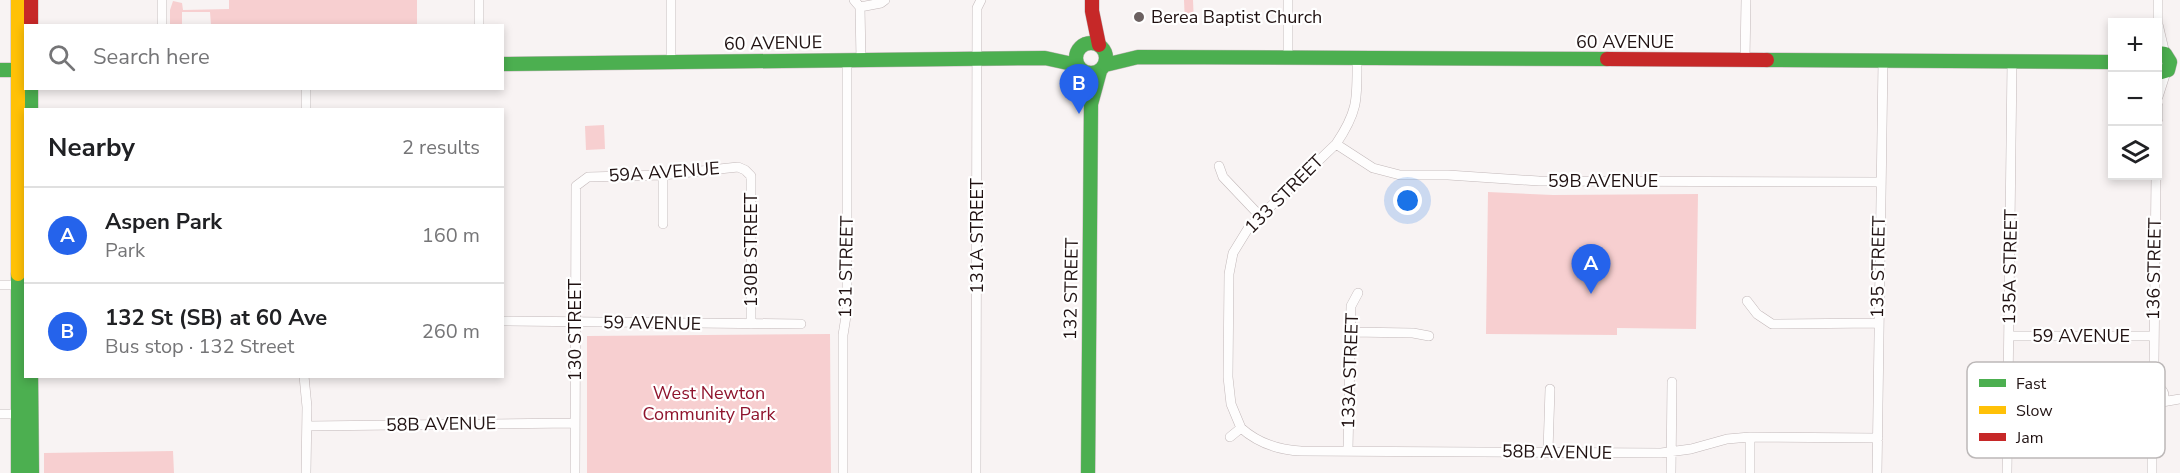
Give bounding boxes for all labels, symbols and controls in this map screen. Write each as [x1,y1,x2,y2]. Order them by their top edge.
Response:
place label: Berea Baptist Church [1151,5,1322,29]
marker: Berea Baptist Church [1132,10,1146,24]
map controls [2108,18,2162,180]
button: + [2108,18,2162,72]
search box [24,24,504,90]
street label: 60 AVENUE [724,30,822,56]
street label: 60 AVENUE [1576,30,1674,54]
icon: search [45,41,78,74]
text: Search here [93,42,210,72]
pin: B [1060,64,1098,114]
button: − [2108,72,2162,126]
button: layers [2108,126,2162,180]
text: Nearby [48,130,135,165]
text: 2 results [402,134,480,161]
street label: 133 STREET [1239,149,1329,239]
street label: 59A AVENUE [608,156,720,188]
street label: 59B AVENUE [1548,169,1658,193]
street label: 131A STREET [965,178,989,294]
your location [1393,186,1422,215]
street label: 130B STREET [739,193,763,307]
text: Aspen Park [105,207,222,237]
street label: 135A STREET [1997,209,2023,325]
street label: 131 STREET [833,215,859,318]
street label: 135 STREET [1865,215,1891,318]
street label: 136 STREET [2141,217,2167,320]
text: A [60,222,75,249]
text: 160 m [422,222,480,249]
text: Park [105,237,145,264]
street label: 132 STREET [1058,237,1084,340]
pin: A [1572,244,1610,294]
street label: 130 STREET [563,279,587,381]
text: 132 St (SB) at 60 Ave [105,303,327,333]
street label: 59 AVENUE [603,310,701,336]
street label: 133A STREET [1336,313,1364,429]
text: B [61,318,74,345]
text: 260 m [422,318,480,345]
street label: 59 AVENUE [2032,324,2130,348]
text: Bus stop · 132 Street [105,333,294,360]
legend [1967,362,2165,458]
text: Fast [2016,373,2047,395]
park label: West Newton Community Park [642,381,777,426]
text: Slow [2016,400,2053,422]
street label: 58B AVENUE [386,411,496,437]
text: Jam [2015,427,2043,449]
street label: 58B AVENUE [1502,439,1612,465]

